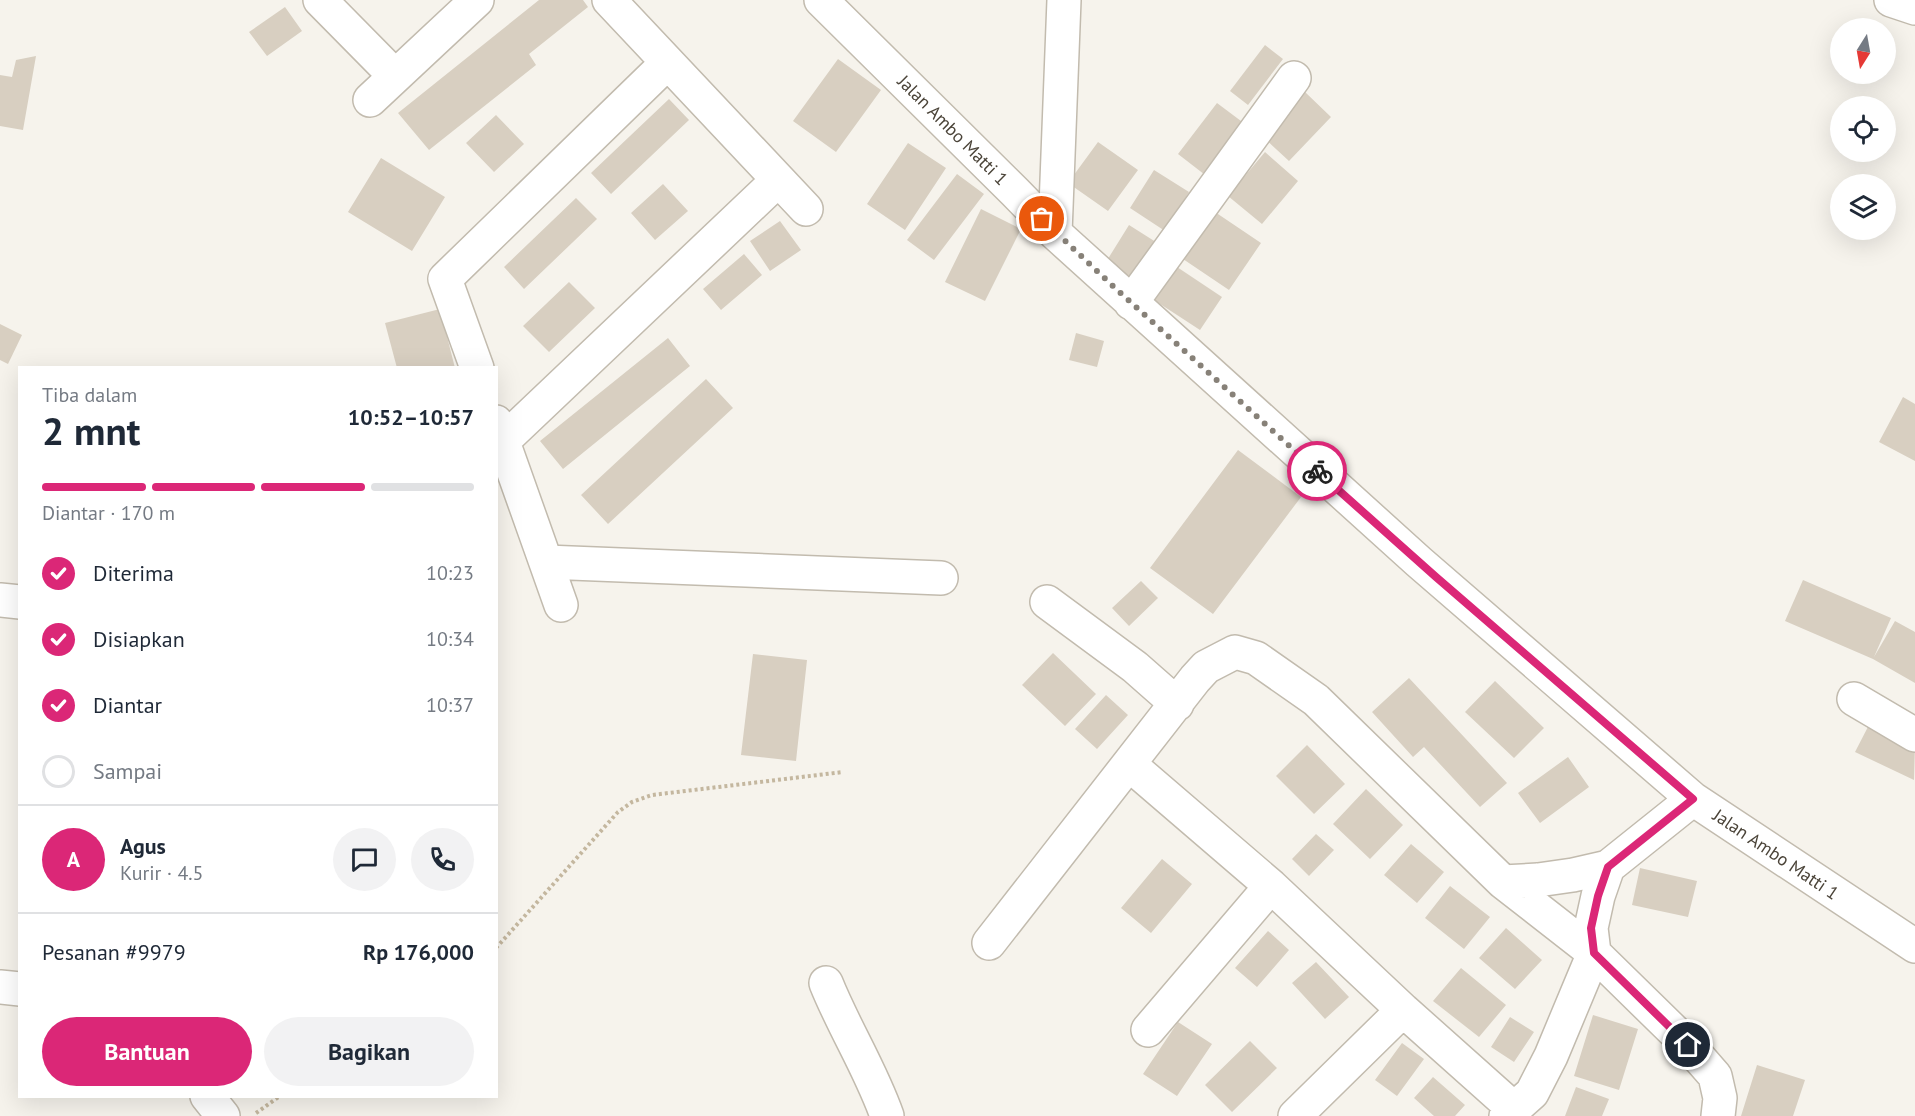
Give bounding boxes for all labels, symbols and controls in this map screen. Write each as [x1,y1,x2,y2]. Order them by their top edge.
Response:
north arrow [1830,18,1896,84]
map controls [1830,18,1896,240]
street label: Jalan Ambo Matti 1 [892,69,1013,190]
button: locate [1830,96,1896,162]
button: layers [1830,174,1896,240]
pin [1016,193,1067,244]
icon: bag [1025,202,1058,235]
text: Tiba dalam [42,382,137,408]
text: 10:52–10:57 [348,403,474,431]
text: 2 mnt [42,405,140,456]
courier [1287,441,1347,501]
icon: bike [1301,455,1334,488]
text: Diantar · 170 m [42,500,175,526]
icon: check [42,557,75,590]
text: Diterima [93,559,174,587]
text: 10:23 [426,560,474,586]
icon: check [42,623,75,656]
text: Disiapkan [93,625,185,653]
text: 10:34 [426,626,474,652]
icon: check [42,689,75,722]
text: Diantar [93,691,162,719]
text: 10:37 [426,692,474,718]
text: Sampai [93,757,162,785]
street label: Jalan Ambo Matti 1 [1708,803,1843,905]
button: chat [333,828,396,891]
button: phone [411,828,474,891]
text: Agus [120,832,166,860]
text: A [67,845,80,873]
text: Kurir · 4.5 [120,860,203,886]
text: Pesanan #9979 [42,938,186,966]
text: Rp 176,000 [363,938,474,966]
button: Bantuan [42,1017,252,1086]
button: Bagikan [264,1017,474,1086]
pin [1662,1019,1713,1070]
icon: home [1671,1028,1704,1061]

